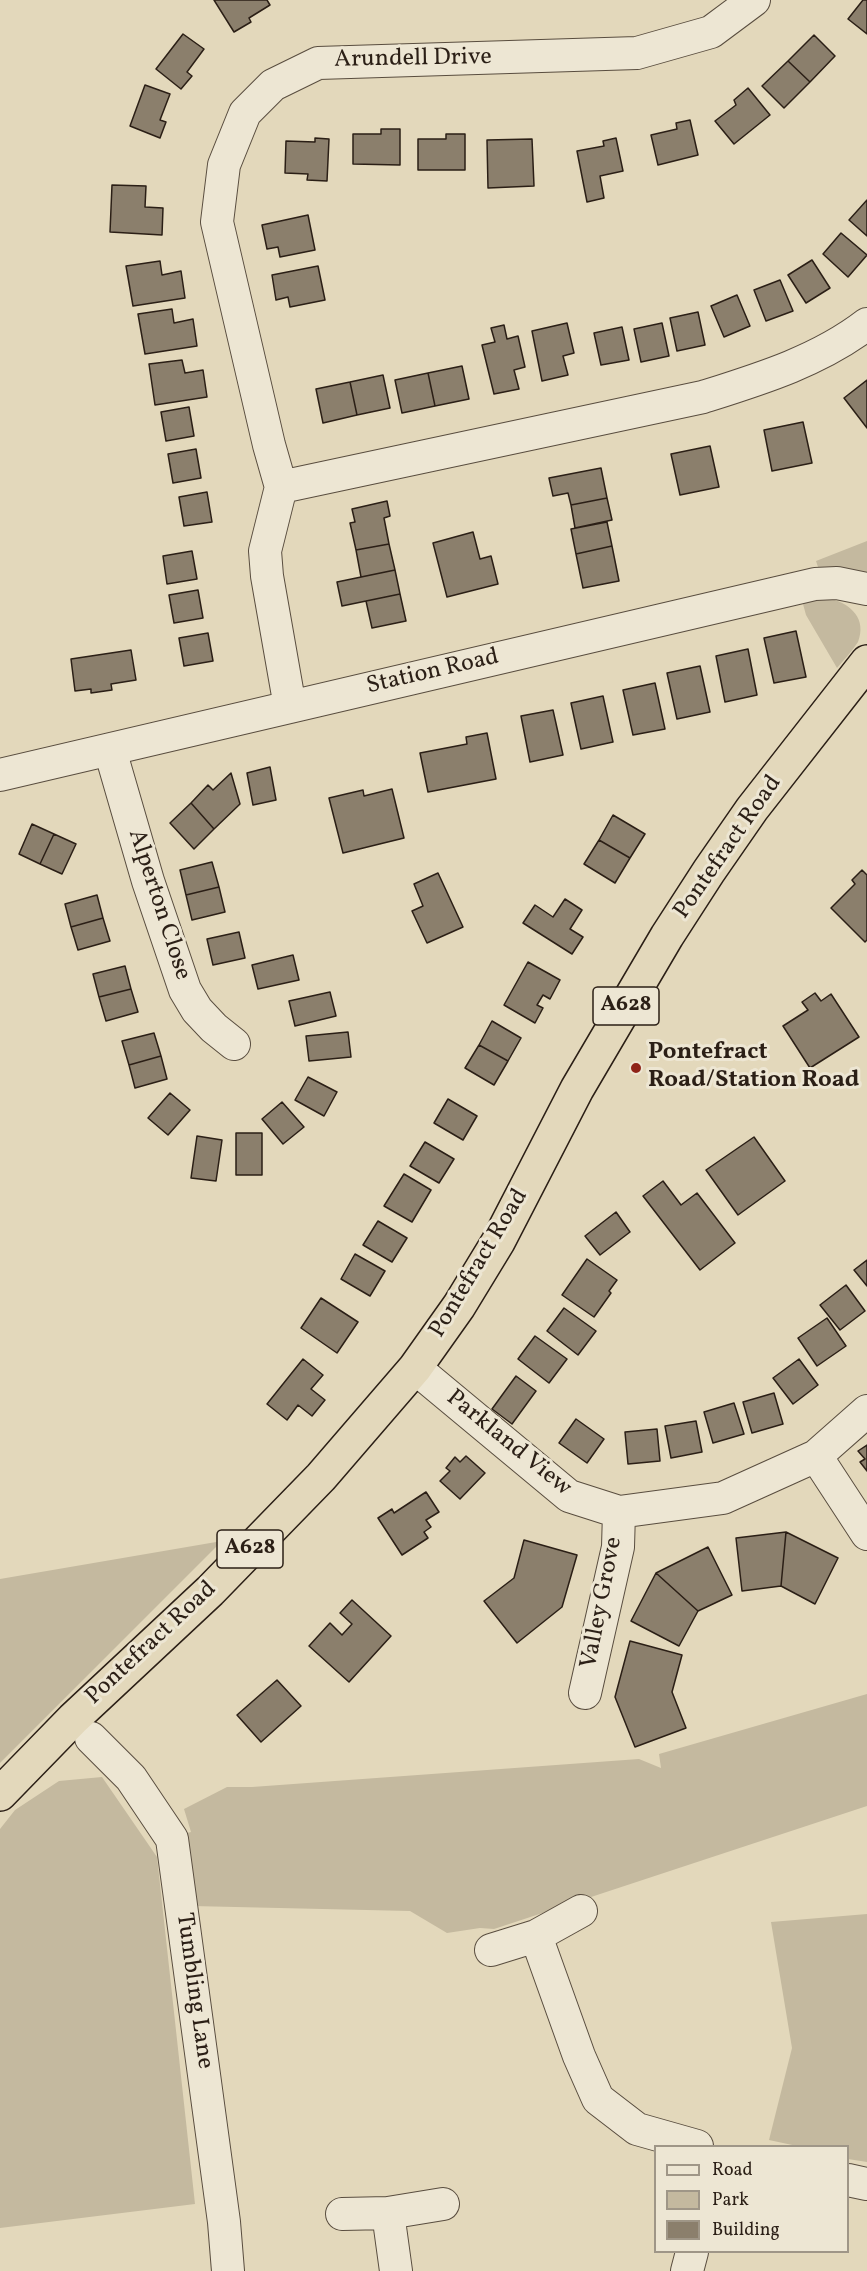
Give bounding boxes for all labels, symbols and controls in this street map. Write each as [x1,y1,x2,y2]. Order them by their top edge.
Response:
street label: Arundell Drive [334,44,492,76]
street label: Station Road [364,644,502,702]
street label: Pontefract Road [669,771,789,925]
street label: Alperton Close [120,826,196,984]
road number: A628 [593,987,659,1025]
place label: Pontefract Road/Station Road [648,1040,859,1096]
marker: Pontefract Road/Station Road [629,1061,643,1075]
street label: Pontefract Road [424,1184,536,1344]
street label: Parkland View [439,1385,577,1503]
road number: A628 [217,1530,283,1568]
street label: Valley Grove [576,1535,630,1671]
street label: Pontefract Road [81,1576,223,1712]
street label: Tumbling Lane [168,1911,218,2071]
legend [654,2145,849,2253]
text: Road [712,2158,753,2183]
text: Park [712,2188,749,2213]
text: Building [712,2218,780,2243]

